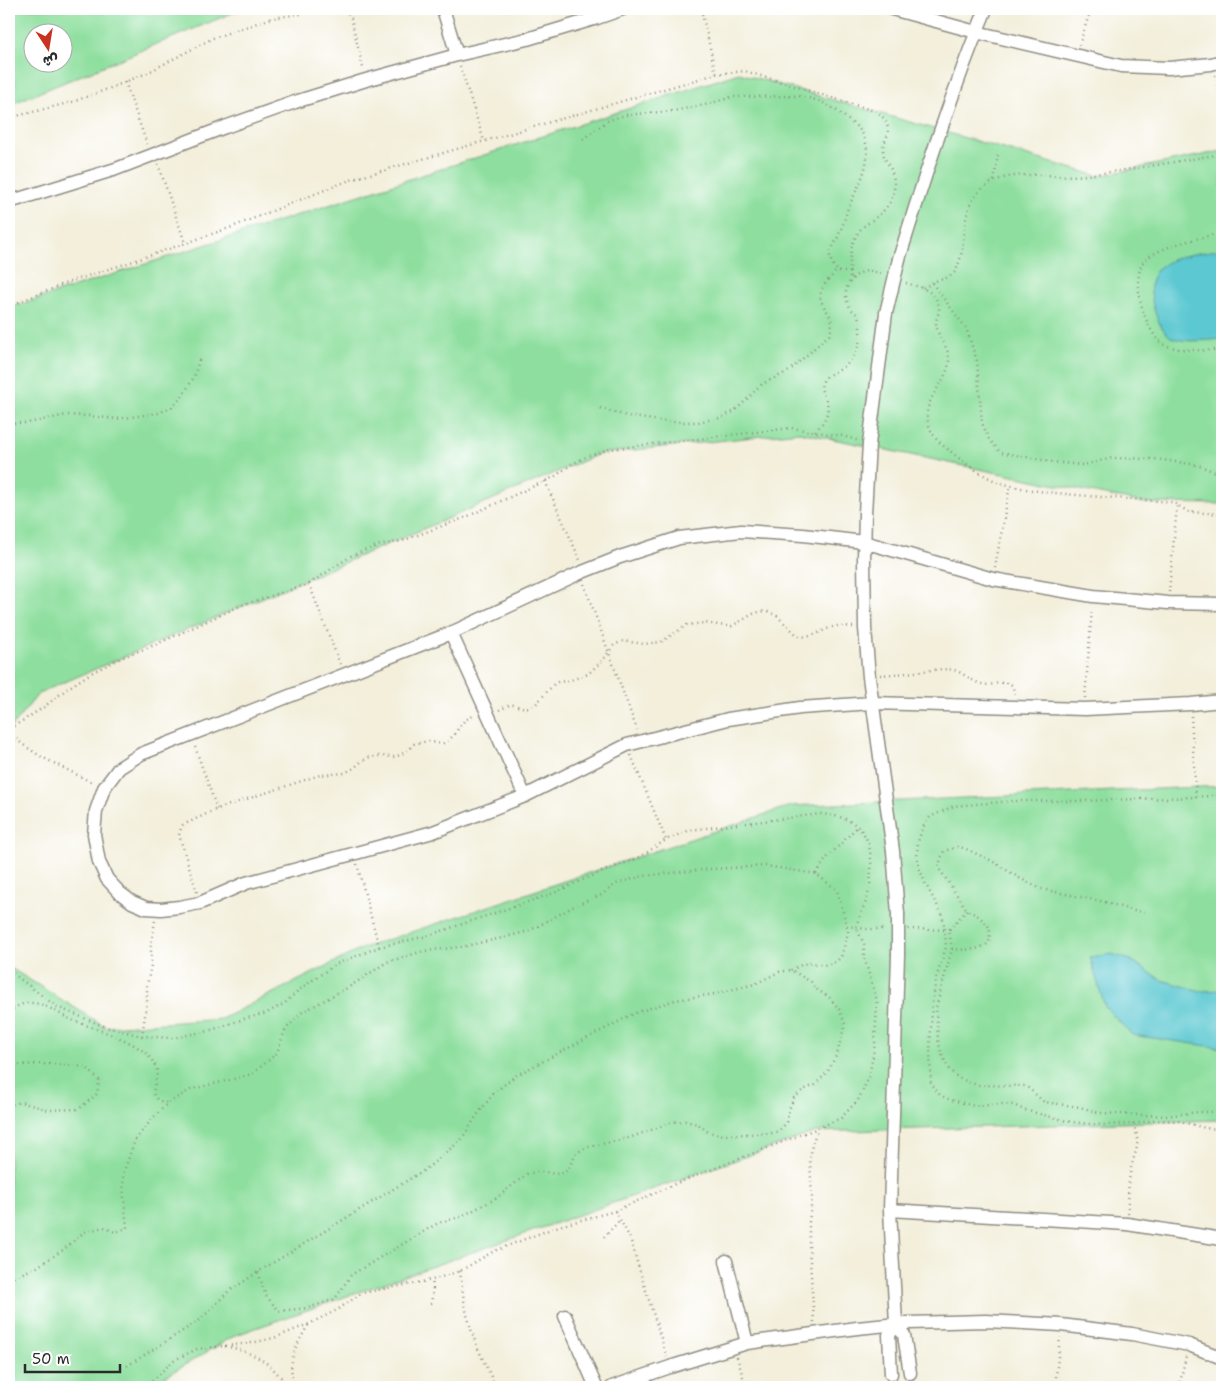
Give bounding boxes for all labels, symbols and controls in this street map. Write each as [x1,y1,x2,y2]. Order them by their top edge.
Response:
north arrow [22,22,72,72]
text: ش [41,50,60,71]
scale bar [25,1341,120,1373]
text: 50 m [32,1349,70,1369]

